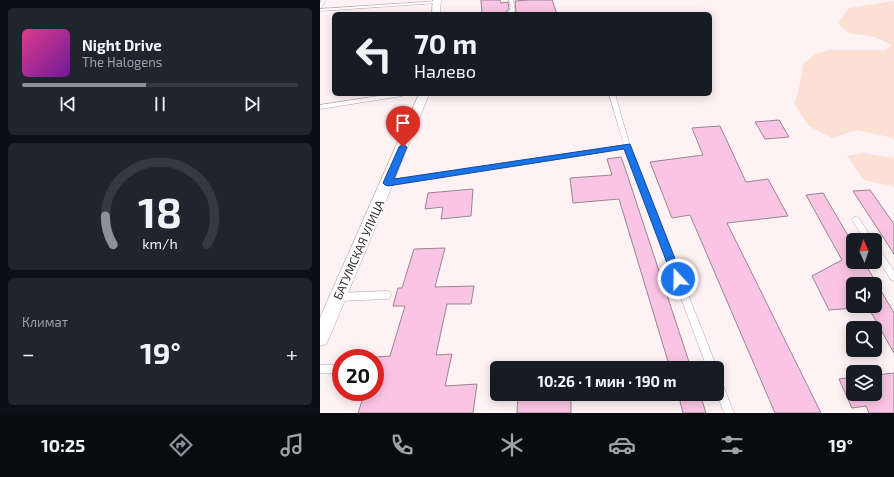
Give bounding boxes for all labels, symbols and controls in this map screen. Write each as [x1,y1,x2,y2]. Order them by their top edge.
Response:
text: 70 m [414,26,477,60]
icon: left [348,28,400,80]
text: Night Drive [82,36,162,54]
text: The Halogens [82,54,162,70]
text: Налево [414,60,476,82]
icon: previous [57,93,79,115]
icon: pause [149,93,171,115]
icon: next [241,93,263,115]
pin [386,106,420,147]
icon: arrive [392,112,414,134]
text: 18 [138,185,182,235]
street label: БАТУМСКАЯ УЛИЦА [330,197,387,302]
north arrow [846,233,882,269]
map controls [846,233,882,401]
text: km/h [142,234,178,251]
position arrow [657,258,699,300]
button: sound [846,277,882,313]
text: Климат [22,314,68,330]
button: search [846,321,882,357]
text: 19° [140,334,181,370]
text: − [22,340,35,366]
text: + [286,340,298,366]
speed limit sign: 20 [332,349,384,401]
button: layers [846,365,882,401]
text: 10:26 · 1 мин · 190 m [538,372,676,390]
icon: directions [167,431,195,459]
icon: music [278,431,306,459]
icon: phone [388,431,416,459]
icon: climate [498,431,526,459]
icon: car [608,431,636,459]
icon: filters [718,431,746,459]
text: 10:25 [41,434,85,456]
text: 19° [828,434,853,456]

